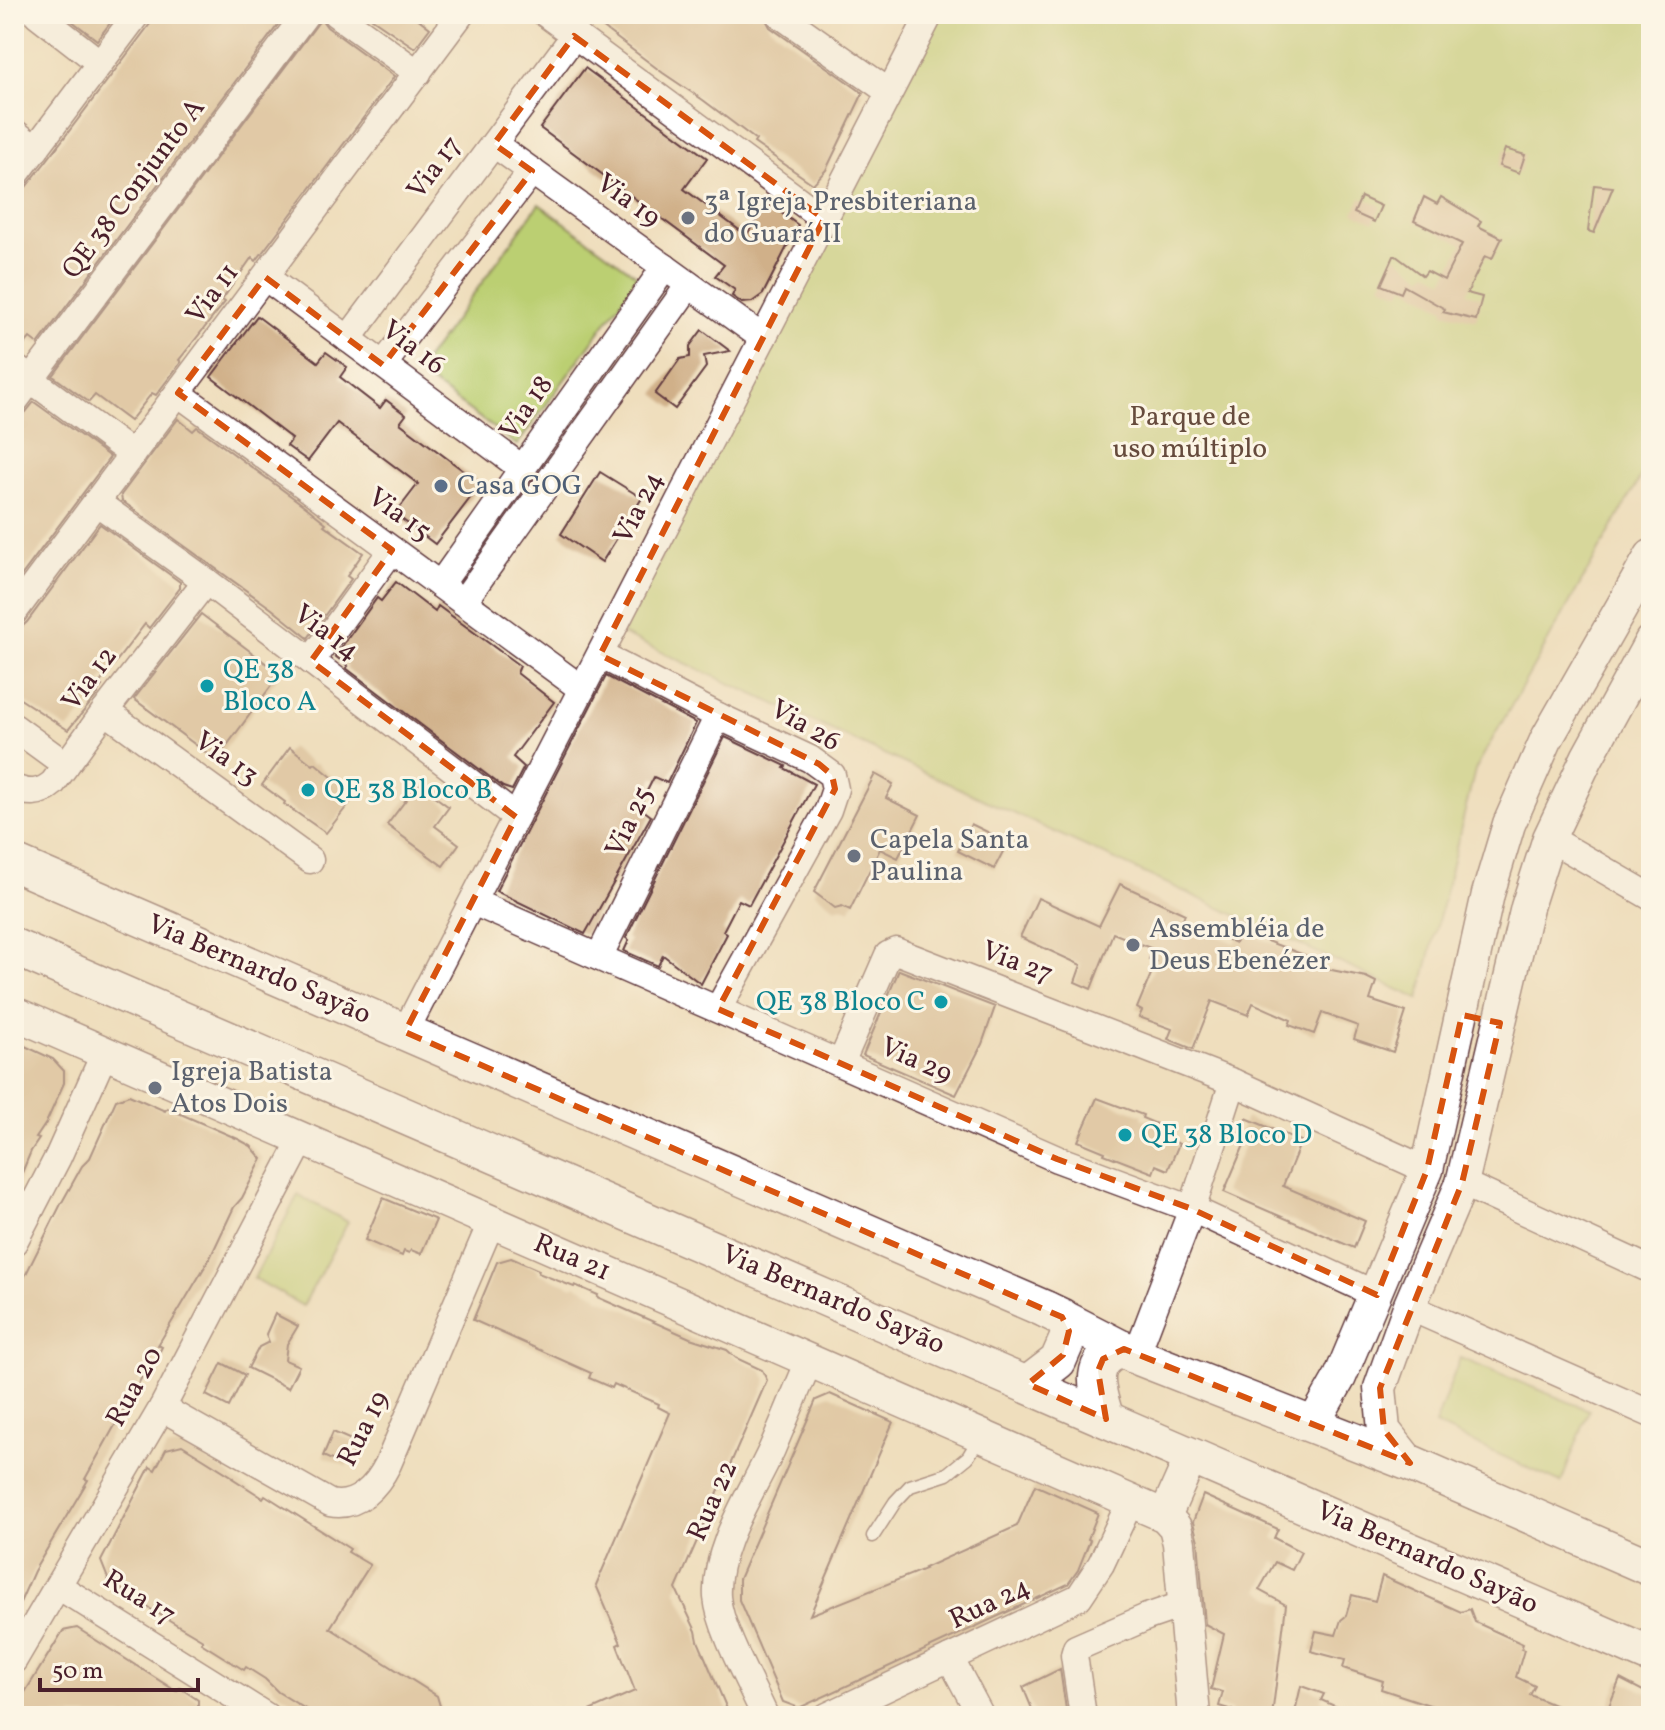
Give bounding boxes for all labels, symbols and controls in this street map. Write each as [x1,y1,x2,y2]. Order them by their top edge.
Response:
street label: QE 38 Conjunto A [53,90,215,287]
street label: Via 17 [398,128,472,208]
street label: Via 19 [588,164,668,238]
place label: 3ª Igreja Presbiteriana do Guará II [704,183,977,254]
marker: 3ª Igreja Presbiteriana do Guará II [679,209,697,227]
street label: Via 11 [177,255,249,333]
street label: Via 16 [373,311,453,385]
street label: Via 18 [491,368,563,448]
park label: Parque de uso múltiplo [1113,398,1267,469]
street label: Via 24 [604,465,674,551]
place label: Casa GOG [457,467,582,506]
marker: Casa GOG [432,477,450,495]
street label: Via 15 [359,479,439,551]
street label: Via 14 [285,595,367,671]
street label: Via 12 [53,639,127,719]
place label: QE 38 Bloco A [223,651,317,722]
marker: QE 38 Bloco A [198,677,216,695]
street label: Via 26 [763,690,847,762]
street label: Via 13 [186,722,266,796]
place label: QE 38 Bloco B [324,771,492,810]
street label: Via 25 [596,780,664,864]
marker: QE 38 Bloco B [299,781,317,799]
place label: Capela Santa Paulina [870,821,1029,892]
marker: Capela Santa Paulina [845,847,863,865]
street label: Via Bernardo Sayão [141,905,377,1035]
place label: Assembléia de Deus Ebenézer [1149,910,1331,981]
street label: Via 27 [976,932,1058,994]
marker: Assembléia de Deus Ebenézer [1124,936,1142,954]
place label: QE 38 Bloco C [756,983,925,1022]
marker: QE 38 Bloco C [932,993,950,1011]
street label: Via 29 [874,1028,958,1094]
place label: Igreja Batista Atos Dois [171,1053,333,1124]
marker: Igreja Batista Atos Dois [146,1079,164,1097]
place label: QE 38 Bloco D [1141,1116,1312,1155]
marker: QE 38 Bloco D [1116,1126,1134,1144]
street label: Rua 21 [527,1224,617,1292]
street label: Via Bernardo Sayão [715,1235,951,1365]
street label: Rua 20 [97,1340,173,1434]
street label: Rua 19 [328,1385,400,1473]
street label: Rua 22 [678,1454,748,1548]
street label: Via Bernardo Sayão [1310,1491,1544,1625]
street label: Rua 17 [95,1561,183,1635]
street label: Rua 24 [943,1568,1037,1640]
scale bar [40,1642,198,1692]
text: 50 m [52,1655,104,1689]

